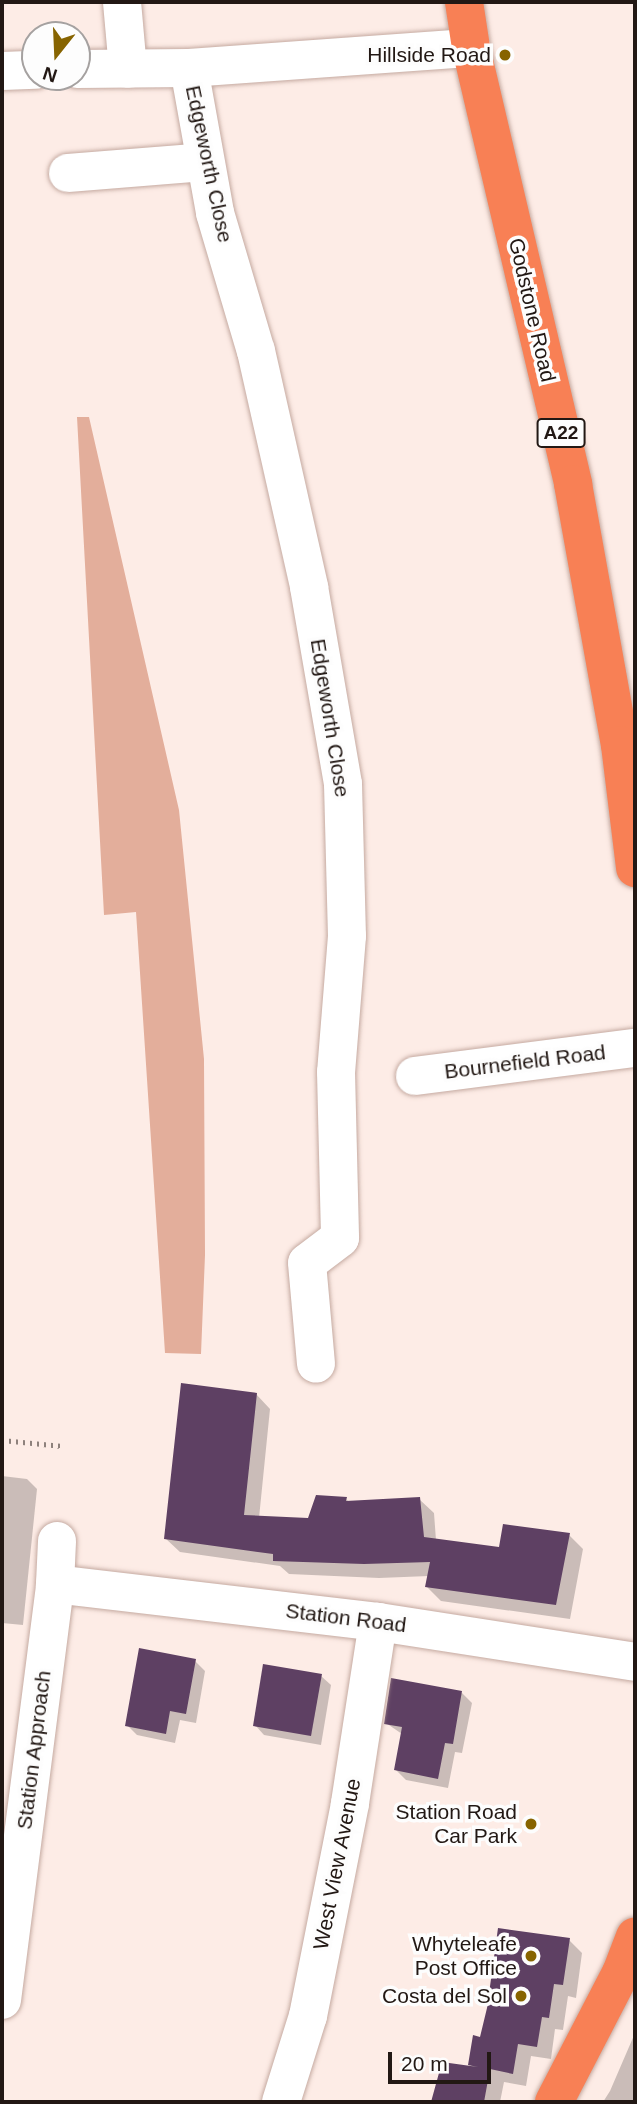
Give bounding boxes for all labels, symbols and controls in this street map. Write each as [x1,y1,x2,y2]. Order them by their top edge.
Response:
north arrow [21,21,91,91]
place label: Hillside Road [367,42,491,68]
marker: Hillside Road [497,47,513,63]
text: N [40,62,60,87]
street label: Edgeworth Close [180,83,238,245]
street label: Godstone Road [503,235,561,385]
road number: A22 [536,418,586,448]
street label: Edgeworth Close [305,637,355,799]
street label: Bournefield Road [443,1040,607,1084]
street label: Station Road [284,1598,408,1638]
street label: Station Approach [12,1669,56,1831]
street label: West View Avenue [308,1776,366,1952]
place label: Station Road Car Park [396,1799,517,1849]
marker: Station Road Car Park [523,1816,539,1832]
place label: Whyteleafe Post Office [412,1931,517,1981]
marker: Whyteleafe Post Office [523,1948,539,1964]
place label: Costa del Sol [382,1983,507,2009]
marker: Costa del Sol [513,1988,529,2004]
scale bar [392,2038,495,2082]
text: 20 m [401,2052,448,2075]

